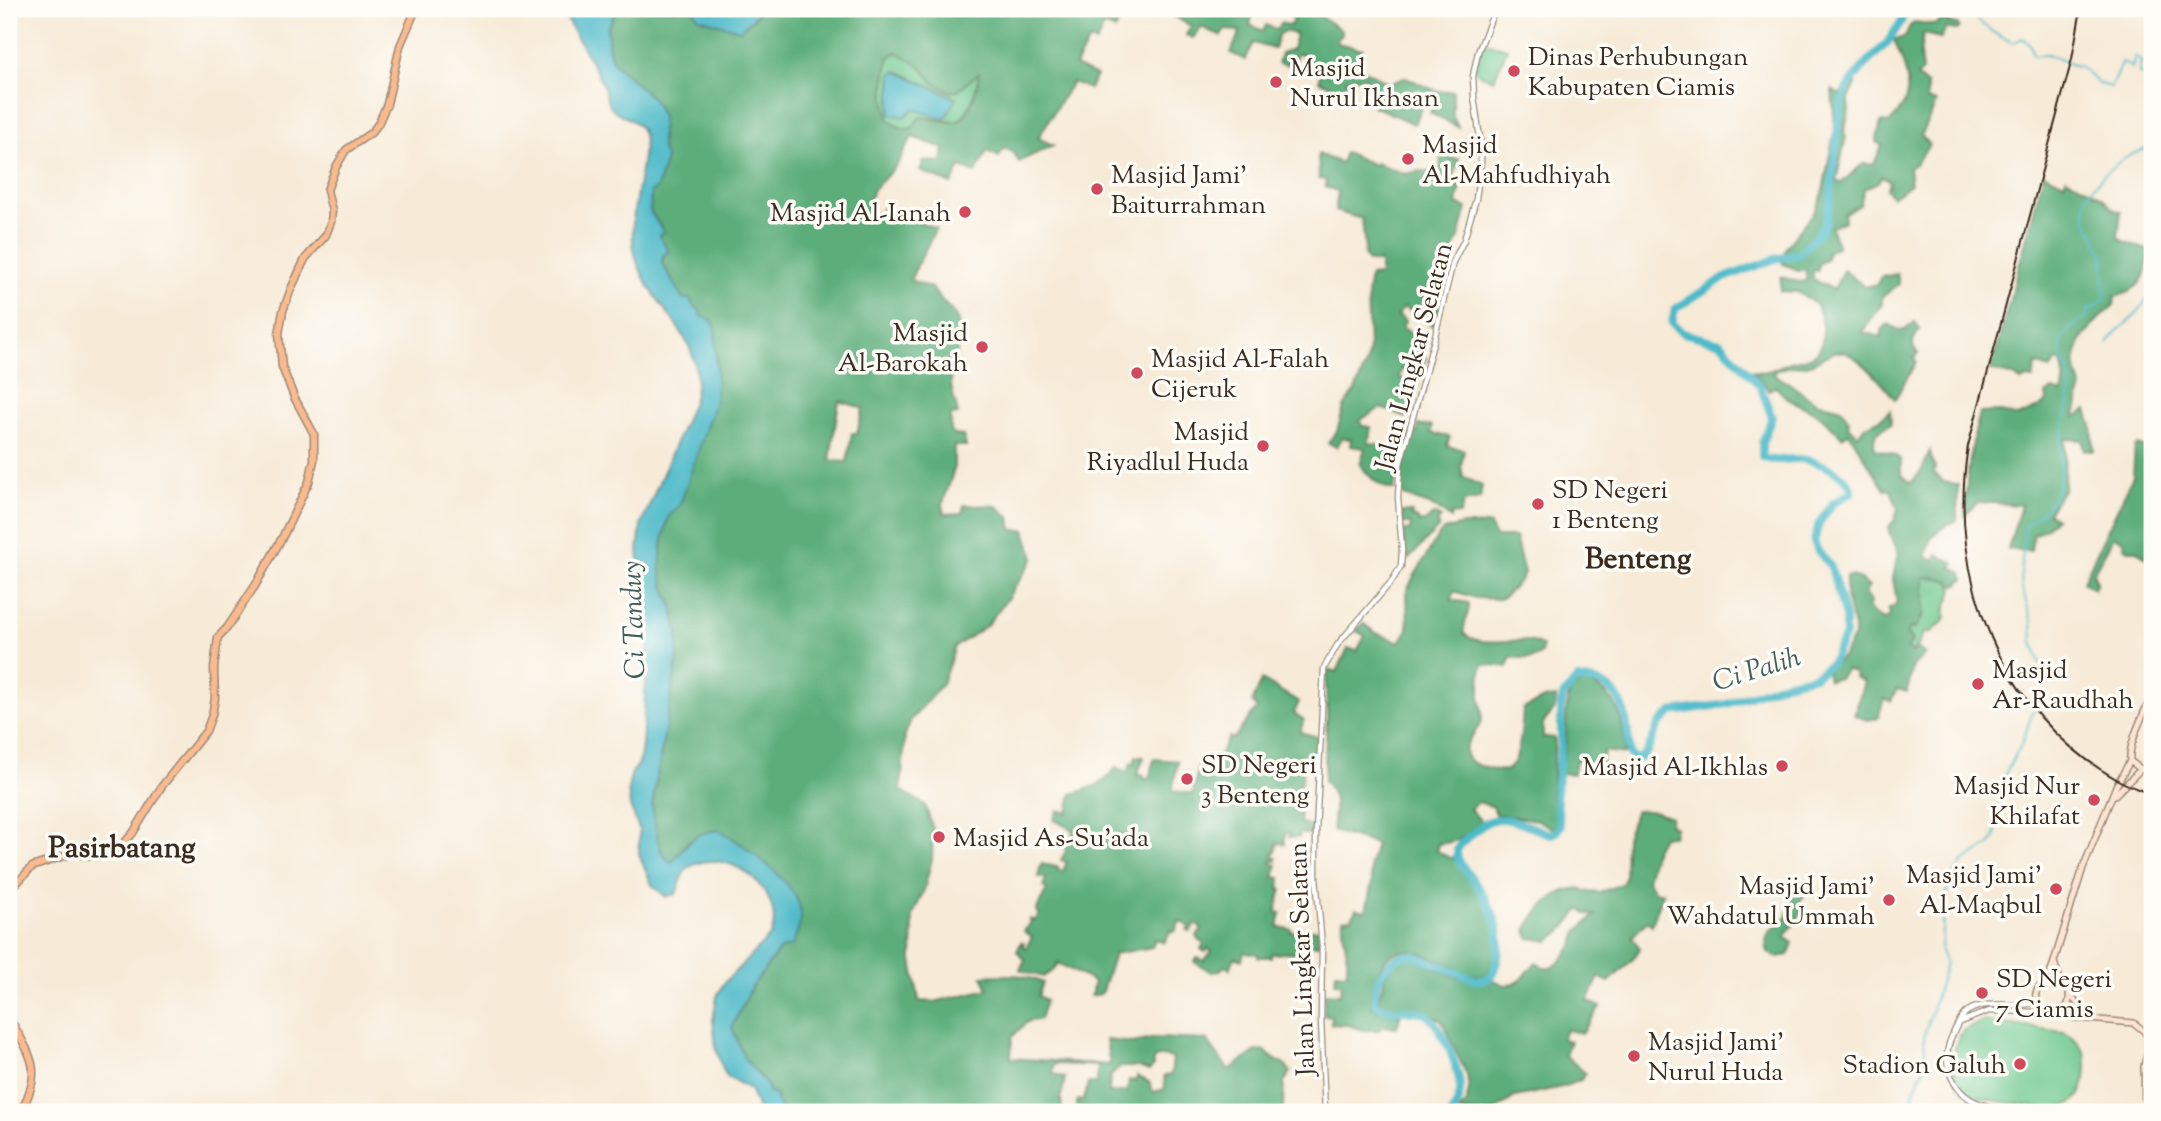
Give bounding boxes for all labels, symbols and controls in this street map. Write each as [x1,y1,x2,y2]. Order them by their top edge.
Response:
place label: Dinas Perhubungan Kabupaten Ciamis [1528,40,1748,107]
place label: Masjid Nurul Ikhsan [1290,51,1439,118]
marker: Dinas Perhubungan Kabupaten Ciamis [1506,63,1522,79]
marker: Masjid Nurul Ikhsan [1268,74,1284,90]
place label: Masjid Al-Mahfudhiyah [1422,128,1611,195]
marker: Masjid Al-Mahfudhiyah [1400,151,1416,167]
place label: Masjid Jami' Baiturrahman [1111,158,1266,225]
marker: Masjid Jami' Baiturrahman [1089,181,1105,197]
place label: Masjid Al-Ianah [770,196,951,233]
marker: Masjid Al-Ianah [957,204,973,220]
street label: Jalan Lingkar Selatan [1367,239,1464,477]
place label: Masjid Al-Barokah [838,316,968,383]
marker: Masjid Al-Barokah [974,339,990,355]
place label: Masjid Al-Falah Cijeruk [1151,342,1329,409]
marker: Masjid Al-Falah Cijeruk [1129,365,1145,381]
place label: Masjid Riyadlul Huda [1087,415,1249,482]
marker: Masjid Riyadlul Huda [1255,438,1271,454]
place label: SD Negeri 1 Benteng [1552,473,1668,540]
marker: SD Negeri 1 Benteng [1530,496,1546,512]
district label: Benteng [1585,539,1692,582]
water label: Ci Tanduy [613,560,657,680]
water label: Ci Palih [1708,638,1806,703]
place label: Masjid Ar-Raudhah [1992,653,2134,720]
marker: Masjid Ar-Raudhah [1970,676,1986,692]
place label: SD Negeri 3 Benteng [1201,748,1317,815]
place label: Masjid Al-Ikhlas [1582,750,1768,787]
marker: Masjid Al-Ikhlas [1774,758,1790,774]
place label: Masjid Nur Khilafat [1954,769,2080,836]
marker: SD Negeri 3 Benteng [1179,771,1195,787]
marker: Masjid Nur Khilafat [2086,792,2102,808]
place label: Masjid As-Su'ada [953,821,1149,858]
district label: Pasirbatang [48,828,196,871]
marker: Masjid As-Su'ada [931,829,947,845]
street label: Jalan Lingkar Selatan [1281,841,1326,1079]
place label: Masjid Jami' Al-Maqbul [1906,858,2042,925]
place label: Masjid Jami' Wahdatul Ummah [1666,869,1875,936]
marker: Masjid Jami' Al-Maqbul [2048,881,2064,897]
marker: Masjid Jami' Wahdatul Ummah [1881,892,1897,908]
place label: SD Negeri 7 Ciamis [1996,962,2112,1029]
marker: SD Negeri 7 Ciamis [1974,985,1990,1001]
place label: Masjid Jami' Nurul Huda [1648,1025,1784,1092]
marker: Masjid Jami' Nurul Huda [1626,1048,1642,1064]
place label: Stadion Galuh [1842,1048,2006,1085]
marker: Stadion Galuh [2012,1056,2028,1072]

